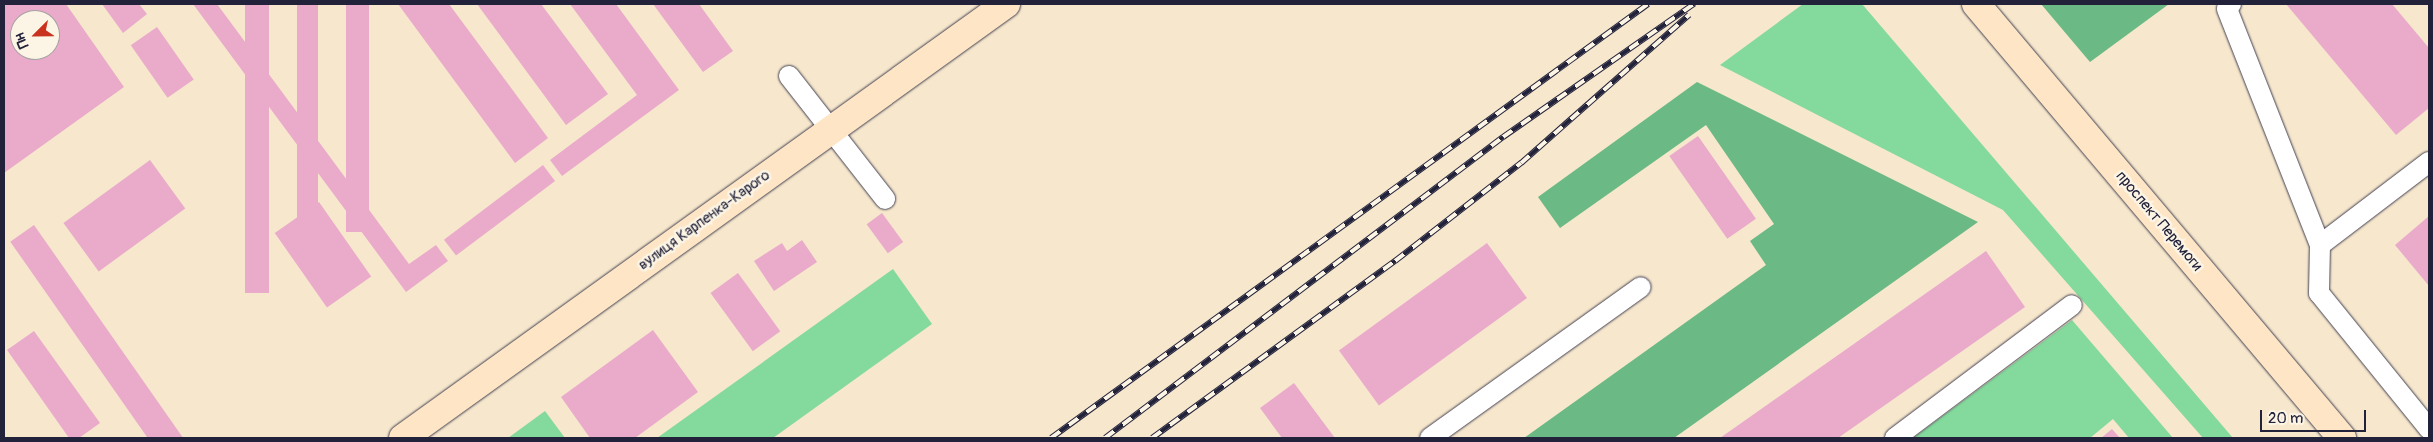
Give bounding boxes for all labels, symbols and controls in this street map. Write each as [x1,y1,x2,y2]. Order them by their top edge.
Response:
north arrow [10,10,60,60]
text: Пн [11,30,32,51]
street label: вулиця Карпенка-Карого [635,166,773,274]
street label: проспект Перемоги [2112,168,2206,274]
scale bar [2263,400,2369,432]
text: 20 m [2268,409,2303,428]

